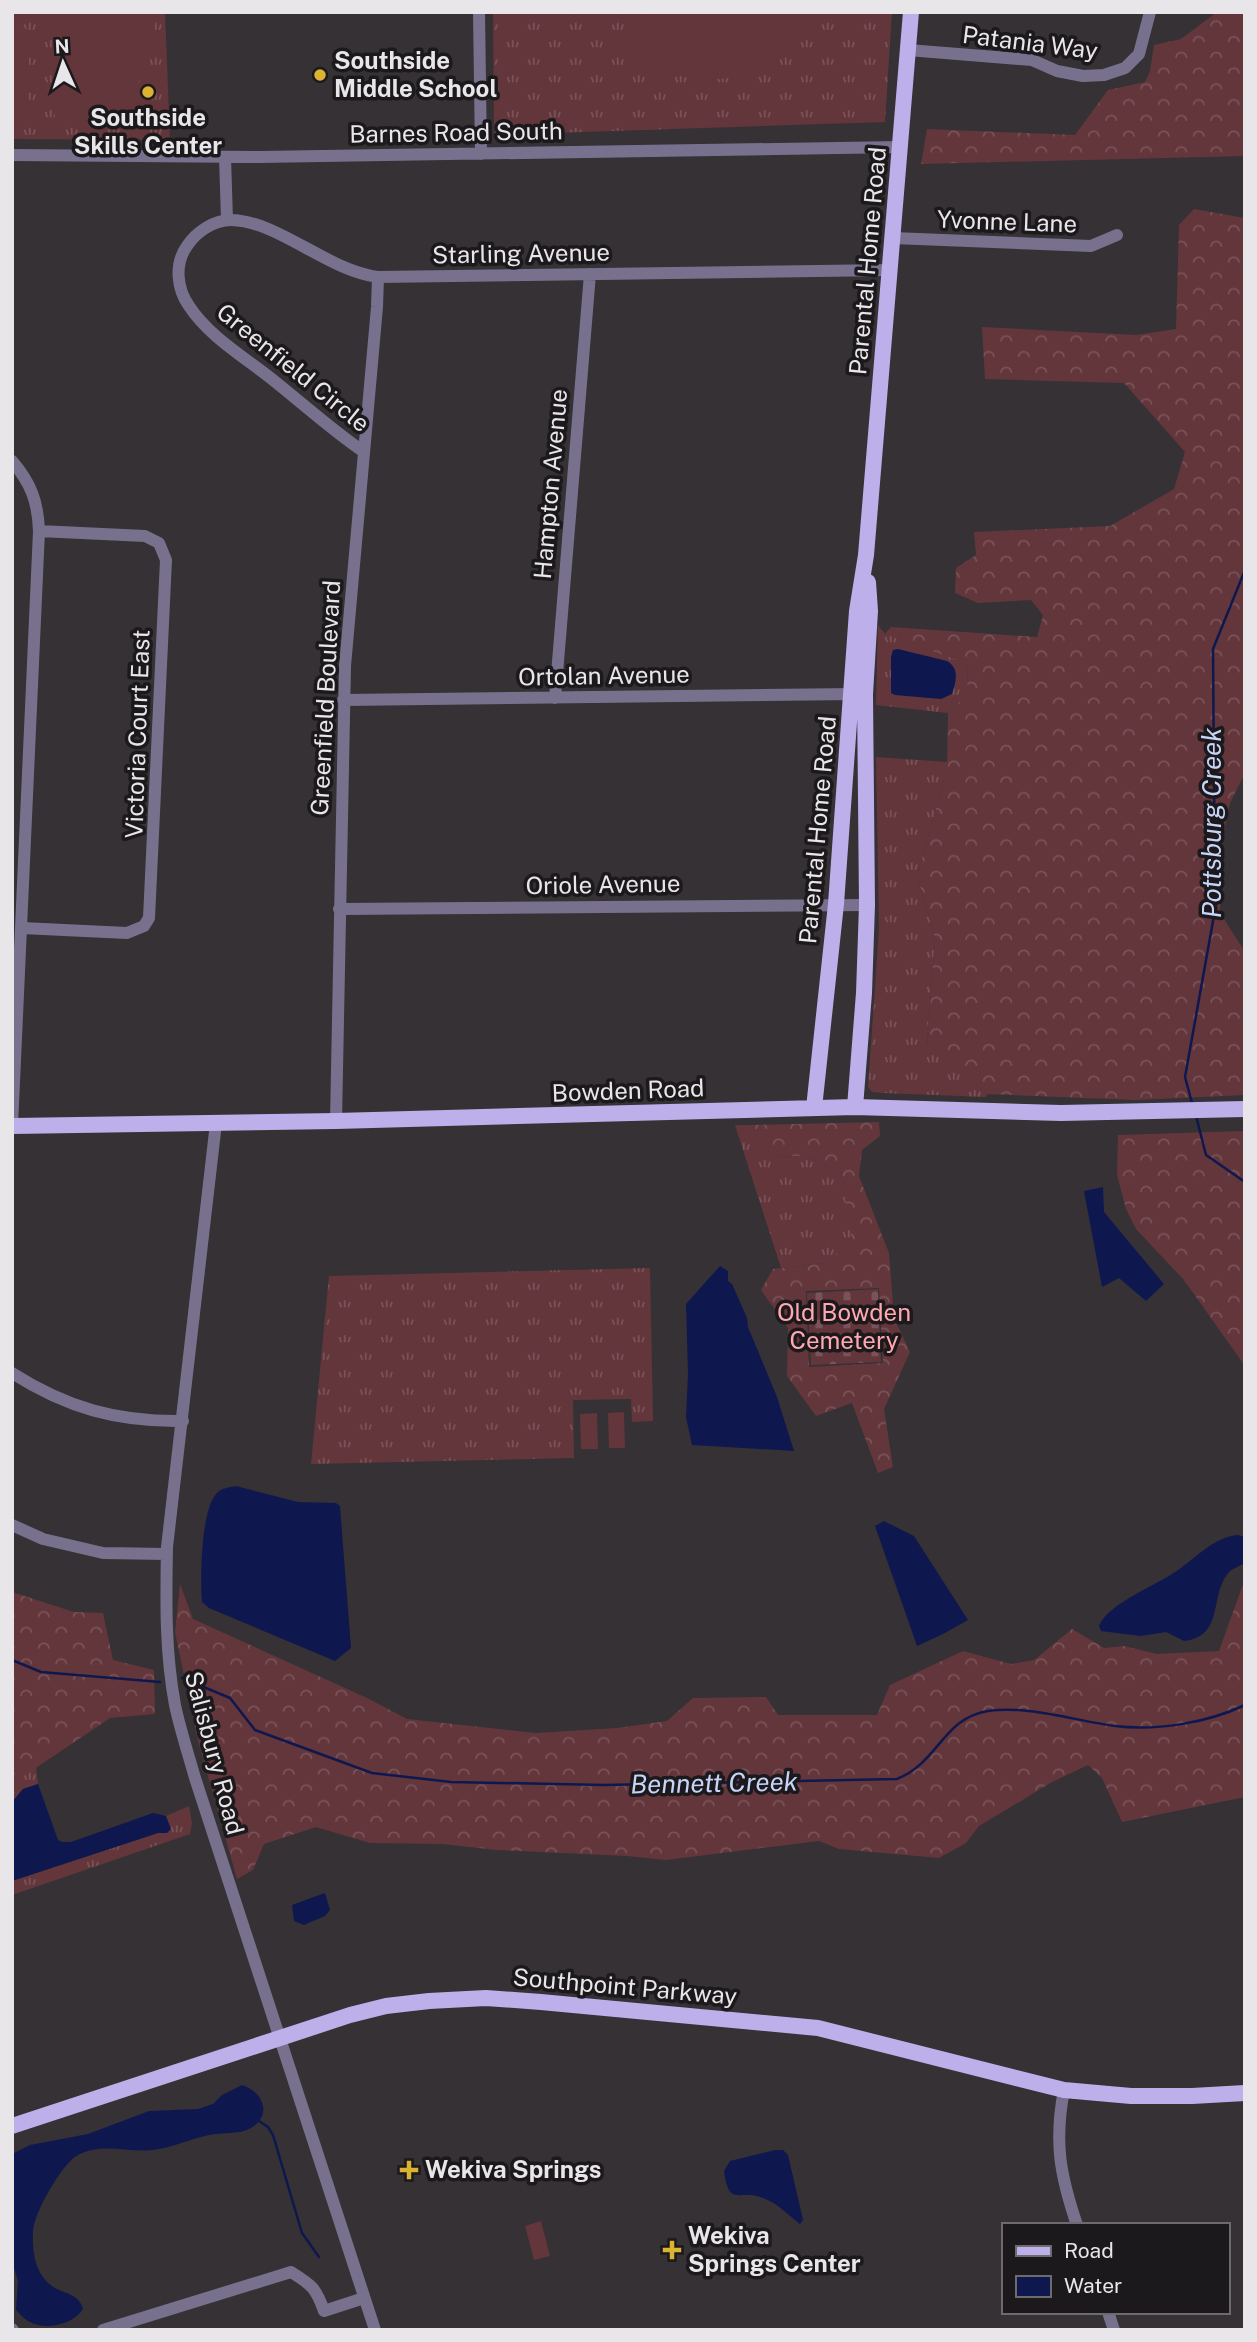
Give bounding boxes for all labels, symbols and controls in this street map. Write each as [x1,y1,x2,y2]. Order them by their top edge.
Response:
street label: Patania Way [961,20,1100,64]
north arrow [28,28,98,98]
text: N [54,35,70,57]
place label: Southside Middle School [334,46,497,102]
marker: Southside Middle School [312,67,328,83]
marker: Southside Skills Center [140,84,156,100]
place label: Southside Skills Center [74,103,222,159]
street label: Barnes Road South [349,116,563,148]
street label: Parental Home Road [843,146,891,376]
street label: Yvonne Lane [937,205,1078,237]
street label: Starling Avenue [432,237,610,269]
street label: Greenfield Circle [212,297,376,437]
street label: Hampton Avenue [528,388,572,580]
street label: Greenfield Boulevard [305,580,345,816]
street label: Victoria Court East [119,629,155,839]
street label: Ortolan Avenue [518,660,690,690]
street label: Parental Home Road [793,715,841,945]
water label: Pottsburg Creek [1196,728,1227,918]
street label: Oriole Avenue [525,869,681,899]
street label: Bowden Road [551,1073,705,1107]
park label: Old Bowden Cemetery [777,1298,911,1354]
street label: Salisbury Road [180,1668,250,1838]
water label: Bennett Creek [630,1766,798,1799]
street label: Southpoint Parkway [512,1962,738,2010]
place label: Wekiva Springs [425,2155,601,2183]
marker: Wekiva Springs [399,2160,419,2180]
place label: Wekiva Springs Center [688,2221,861,2277]
legend [1002,2223,1229,2314]
text: Road [1064,2238,1114,2263]
marker: Wekiva Springs Center [662,2240,682,2260]
text: Water [1064,2273,1122,2298]

